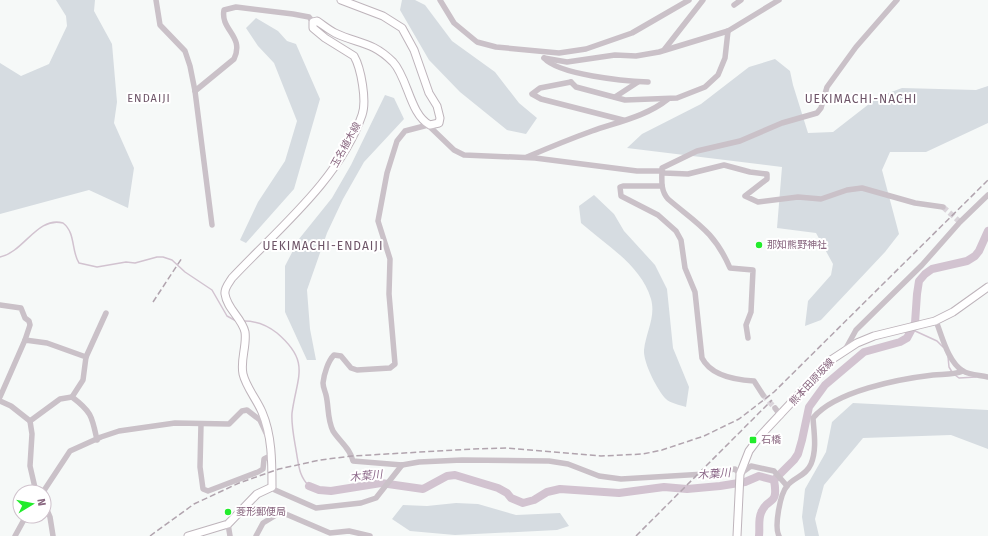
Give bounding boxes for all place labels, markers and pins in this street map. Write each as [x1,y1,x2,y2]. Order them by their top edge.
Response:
place label: 那知熊野神社 [767,239,827,251]
marker: 那知熊野神社 [754,240,764,250]
place label: 石橋 [761,434,781,446]
marker: 石橋 [748,435,758,445]
place label: 菱形郵便局 [236,506,286,518]
marker: 菱形郵便局 [223,507,233,517]

